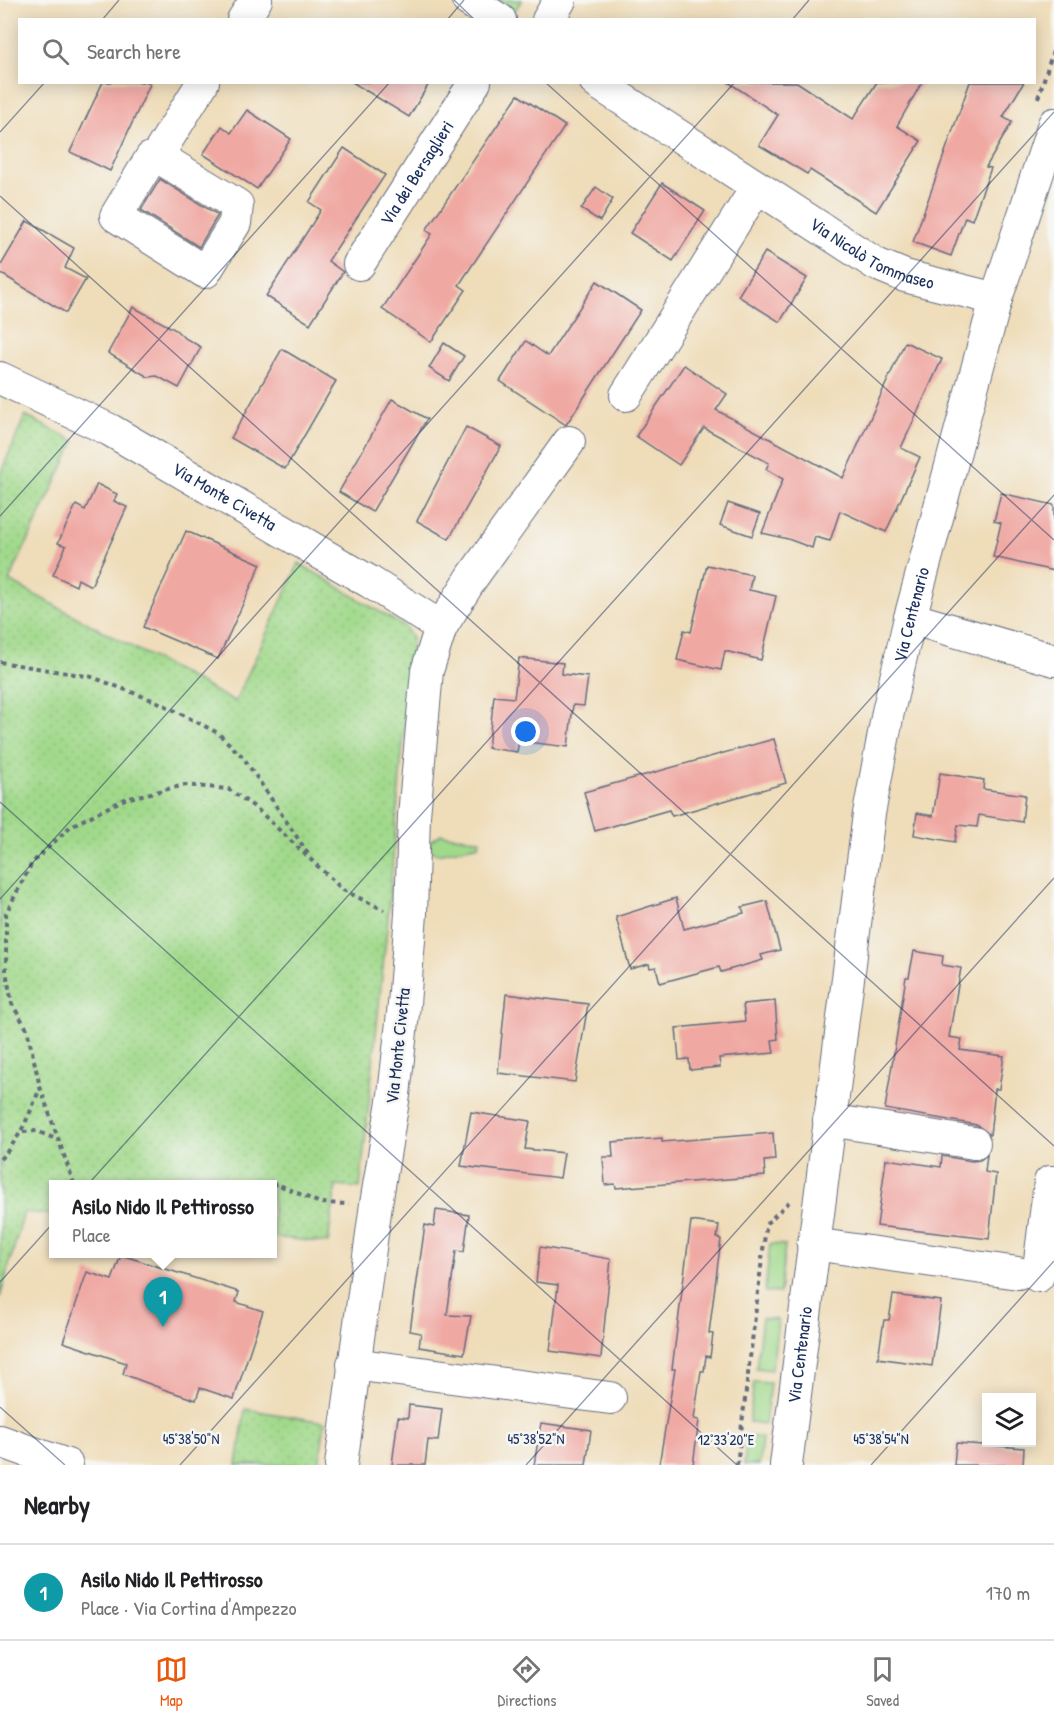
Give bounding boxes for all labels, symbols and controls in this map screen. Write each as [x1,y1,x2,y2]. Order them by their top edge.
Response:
search box [18,18,1036,84]
icon: search [39,35,72,68]
text: Search here [87,36,181,66]
street label: Via dei Bersaglieri [374,115,459,230]
street label: Via Nicolò Tommaseo [805,211,937,295]
street label: Via Monte Civetta [168,456,281,537]
street label: Via Centenario [887,564,935,665]
your location [511,717,540,746]
street label: Via Monte Civetta [379,987,416,1105]
popup [49,1180,277,1258]
text: Asilo Nido Il Pettirosso [72,1191,254,1221]
text: Place [72,1221,111,1248]
pin: 1 [144,1278,182,1327]
street label: Via Centenario [781,1305,818,1405]
map controls [982,1393,1036,1447]
button: layers [982,1393,1036,1447]
text: 45°38'50"N [163,1428,219,1449]
text: 45°38'52"N [507,1428,565,1449]
text: 45°38'54"N [853,1428,909,1449]
text: 12°33'20"E [698,1429,755,1450]
text: Nearby [24,1487,90,1522]
text: Asilo Nido Il Pettirosso [81,1564,263,1594]
text: 1 [40,1579,47,1606]
text: 170 m [986,1579,1030,1606]
text: Place · Via Cortina d'Ampezzo [81,1594,297,1621]
tab: Map [155,1653,188,1711]
tab: Directions [498,1653,556,1711]
tab: Saved [866,1653,899,1711]

